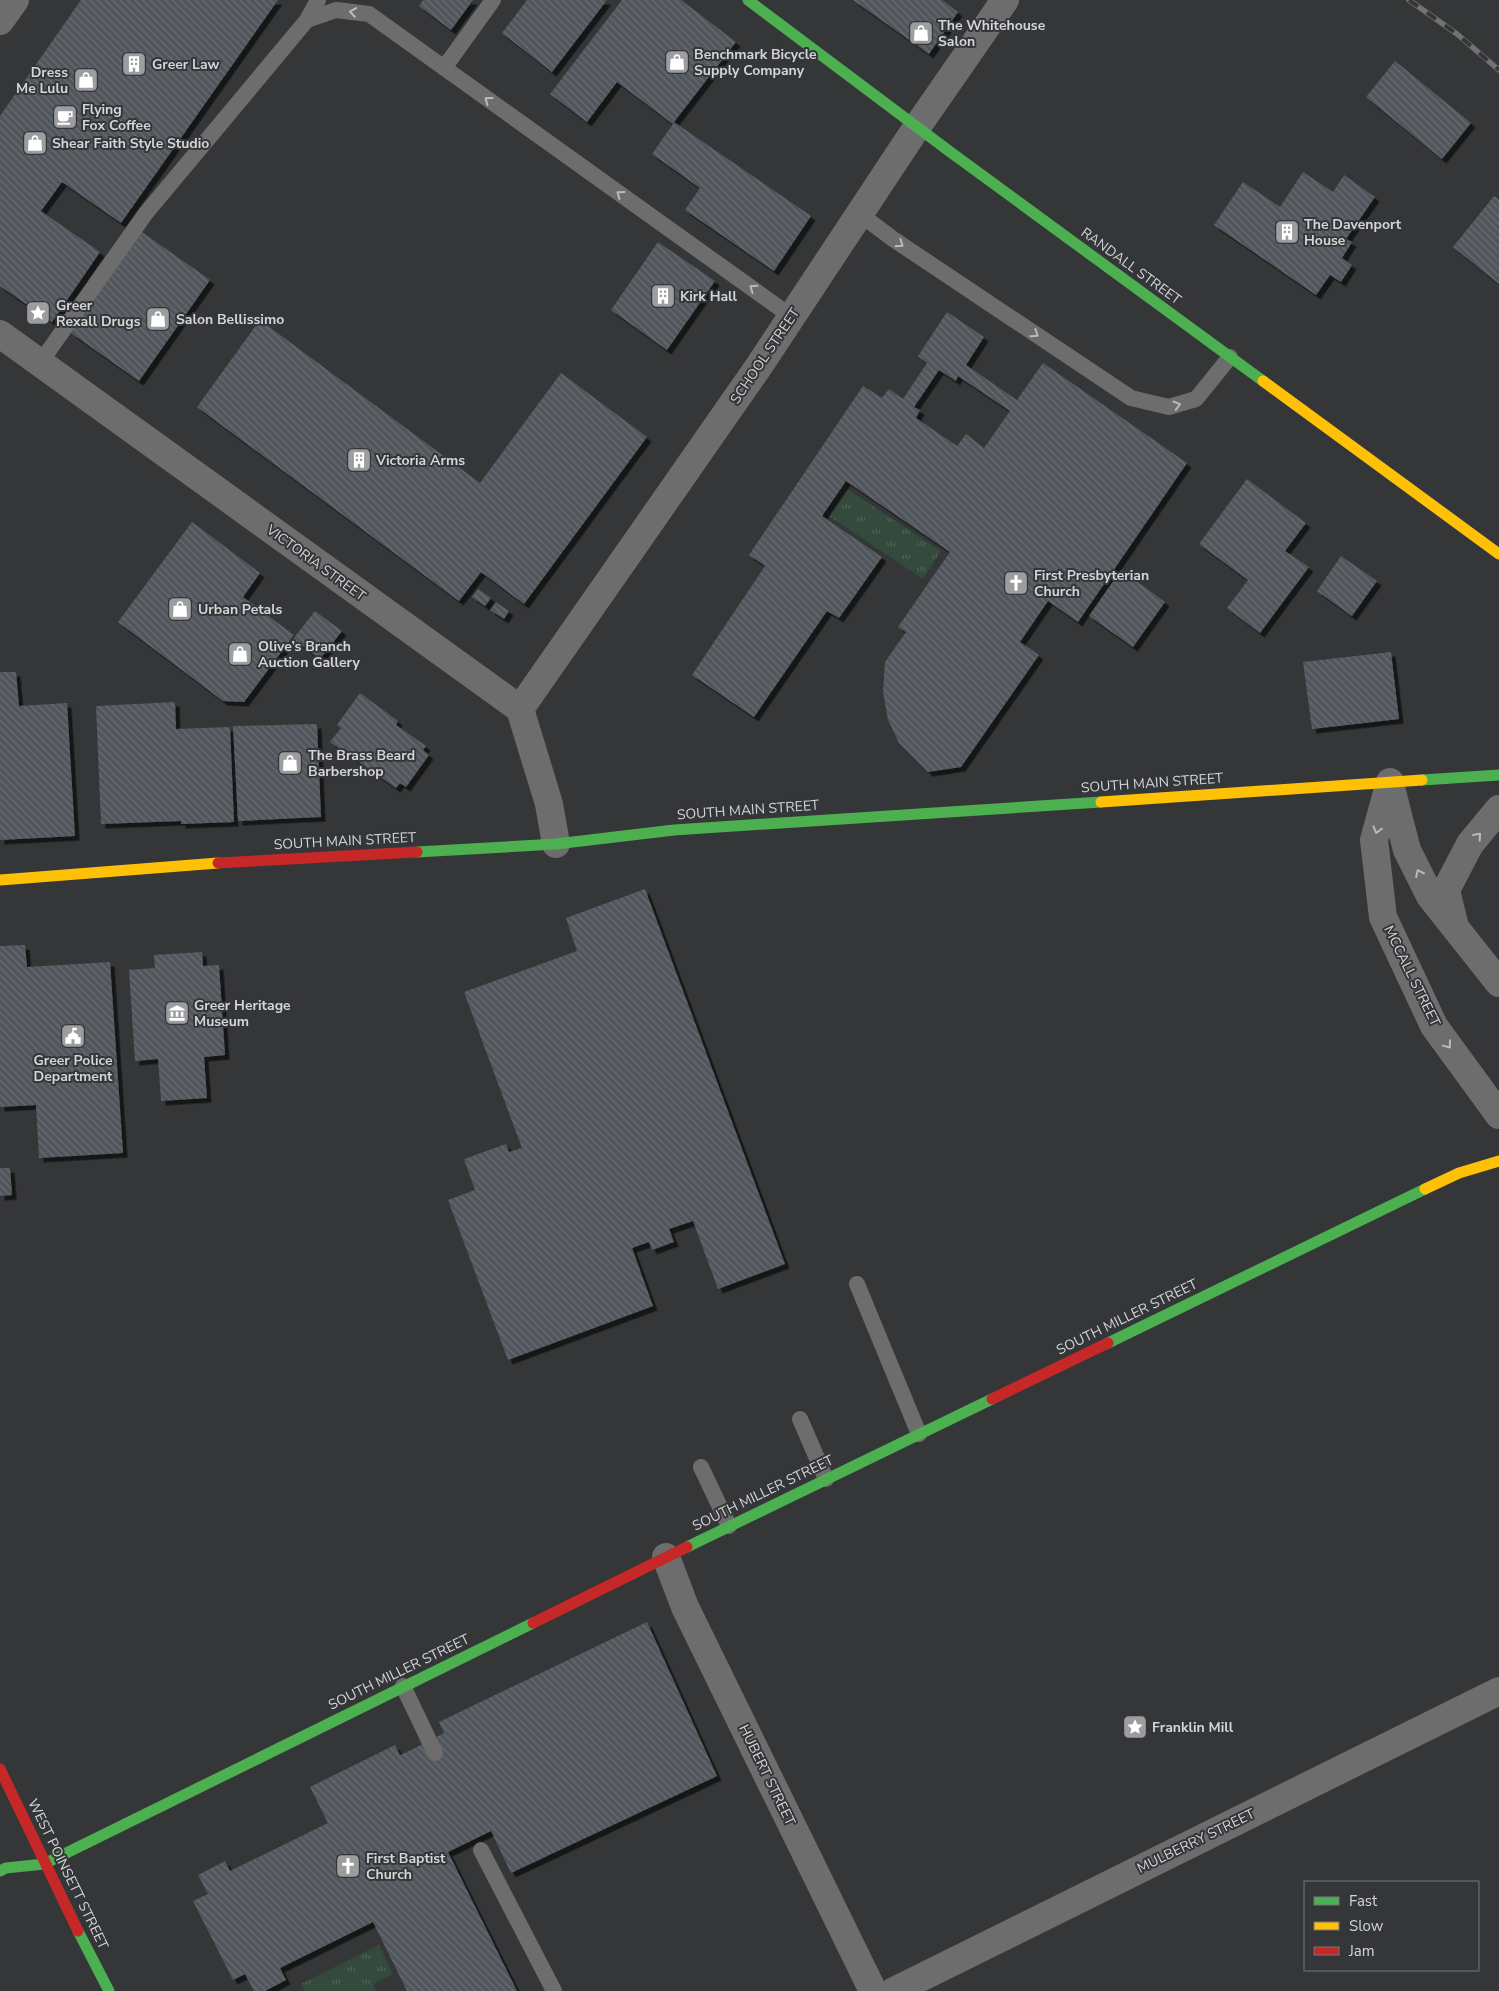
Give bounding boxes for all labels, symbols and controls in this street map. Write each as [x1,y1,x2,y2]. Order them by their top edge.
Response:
one-way arrow [349,7,357,18]
place label: The Whitehouse Salon [938,16,1046,51]
shop icon: The Whitehouse Salon [908,20,934,46]
place label: Benchmark Bicycle Supply Company [694,45,817,80]
shop icon: Benchmark Bicycle Supply Company [664,49,690,75]
building icon: Greer Law [121,51,147,77]
place label: Greer Law [152,55,220,74]
place label: Dress Me Lulu [16,63,68,98]
shop icon: Dress Me Lulu [73,67,99,93]
one-way arrow [484,97,494,106]
place label: Flying Fox Coffee [82,100,151,135]
cafe icon: Flying Fox Coffee [52,104,78,130]
shop icon: Shear Faith Style Studio [22,130,48,156]
place label: Shear Faith Style Studio [52,134,209,153]
one-way arrow [616,191,626,200]
place label: The Davenport House [1304,215,1402,250]
building icon: The Davenport House [1274,219,1300,245]
street label: RANDALL STREET [1077,223,1185,309]
one-way arrow [894,238,903,247]
building icon: Kirk Hall [650,283,676,309]
one-way arrow [749,284,758,294]
place label: Kirk Hall [680,287,738,306]
place label: Greer Rexall Drugs [56,296,141,331]
place icon: Greer Rexall Drugs [25,300,51,326]
street label: SCHOOL STREET [726,304,805,408]
shop icon: Salon Bellissimo [145,306,171,332]
place label: Salon Bellissimo [176,310,284,329]
one-way arrow [1029,328,1039,337]
one-way arrow [1172,400,1180,410]
building icon: Victoria Arms [346,447,372,473]
place label: Victoria Arms [375,451,465,470]
street label: VICTORIA STREET [262,520,370,606]
place label: First Presbyterian Church [1034,566,1149,601]
church icon: First Presbyterian Church [1003,570,1029,596]
shop icon: Urban Petals [167,596,193,622]
place label: Urban Petals [198,600,283,619]
place label: Olive’s Branch Auction Gallery [258,637,360,672]
shop icon: Olive’s Branch Auction Gallery [227,641,253,667]
place label: The Brass Beard Barbershop [308,746,415,781]
shop icon: The Brass Beard Barbershop [277,750,303,776]
street label: SOUTH MAIN STREET [1080,769,1224,797]
street label: SOUTH MAIN STREET [676,796,820,824]
one-way arrow [1372,825,1383,834]
street label: SOUTH MAIN STREET [273,828,417,854]
one-way arrow [1472,832,1481,841]
one-way arrow [1415,870,1425,879]
street label: MCCALL STREET [1379,922,1445,1030]
place label: Greer Heritage Museum [194,996,291,1031]
museum icon: Greer Heritage Museum [164,1000,190,1026]
public building icon: Greer Police Department [60,1023,86,1049]
one-way arrow [1443,1039,1451,1048]
place label: Greer Police Department [33,1051,113,1086]
street label: SOUTH MILLER STREET [1053,1274,1201,1359]
street label: SOUTH MILLER STREET [689,1450,837,1535]
street label: SOUTH MILLER STREET [325,1629,473,1714]
place icon: Franklin Mill [1122,1714,1148,1740]
place label: Franklin Mill [1152,1718,1234,1737]
street label: HUBERT STREET [734,1721,800,1829]
street label: WEST POINSETT STREET [23,1796,113,1953]
street label: MULBERRY STREET [1134,1804,1259,1878]
place label: First Baptist Church [366,1849,446,1884]
church icon: First Baptist Church [335,1853,361,1879]
legend [1304,1881,1479,1971]
text: Fast [1349,1891,1378,1911]
text: Slow [1349,1916,1384,1936]
text: Jam [1348,1941,1375,1961]

